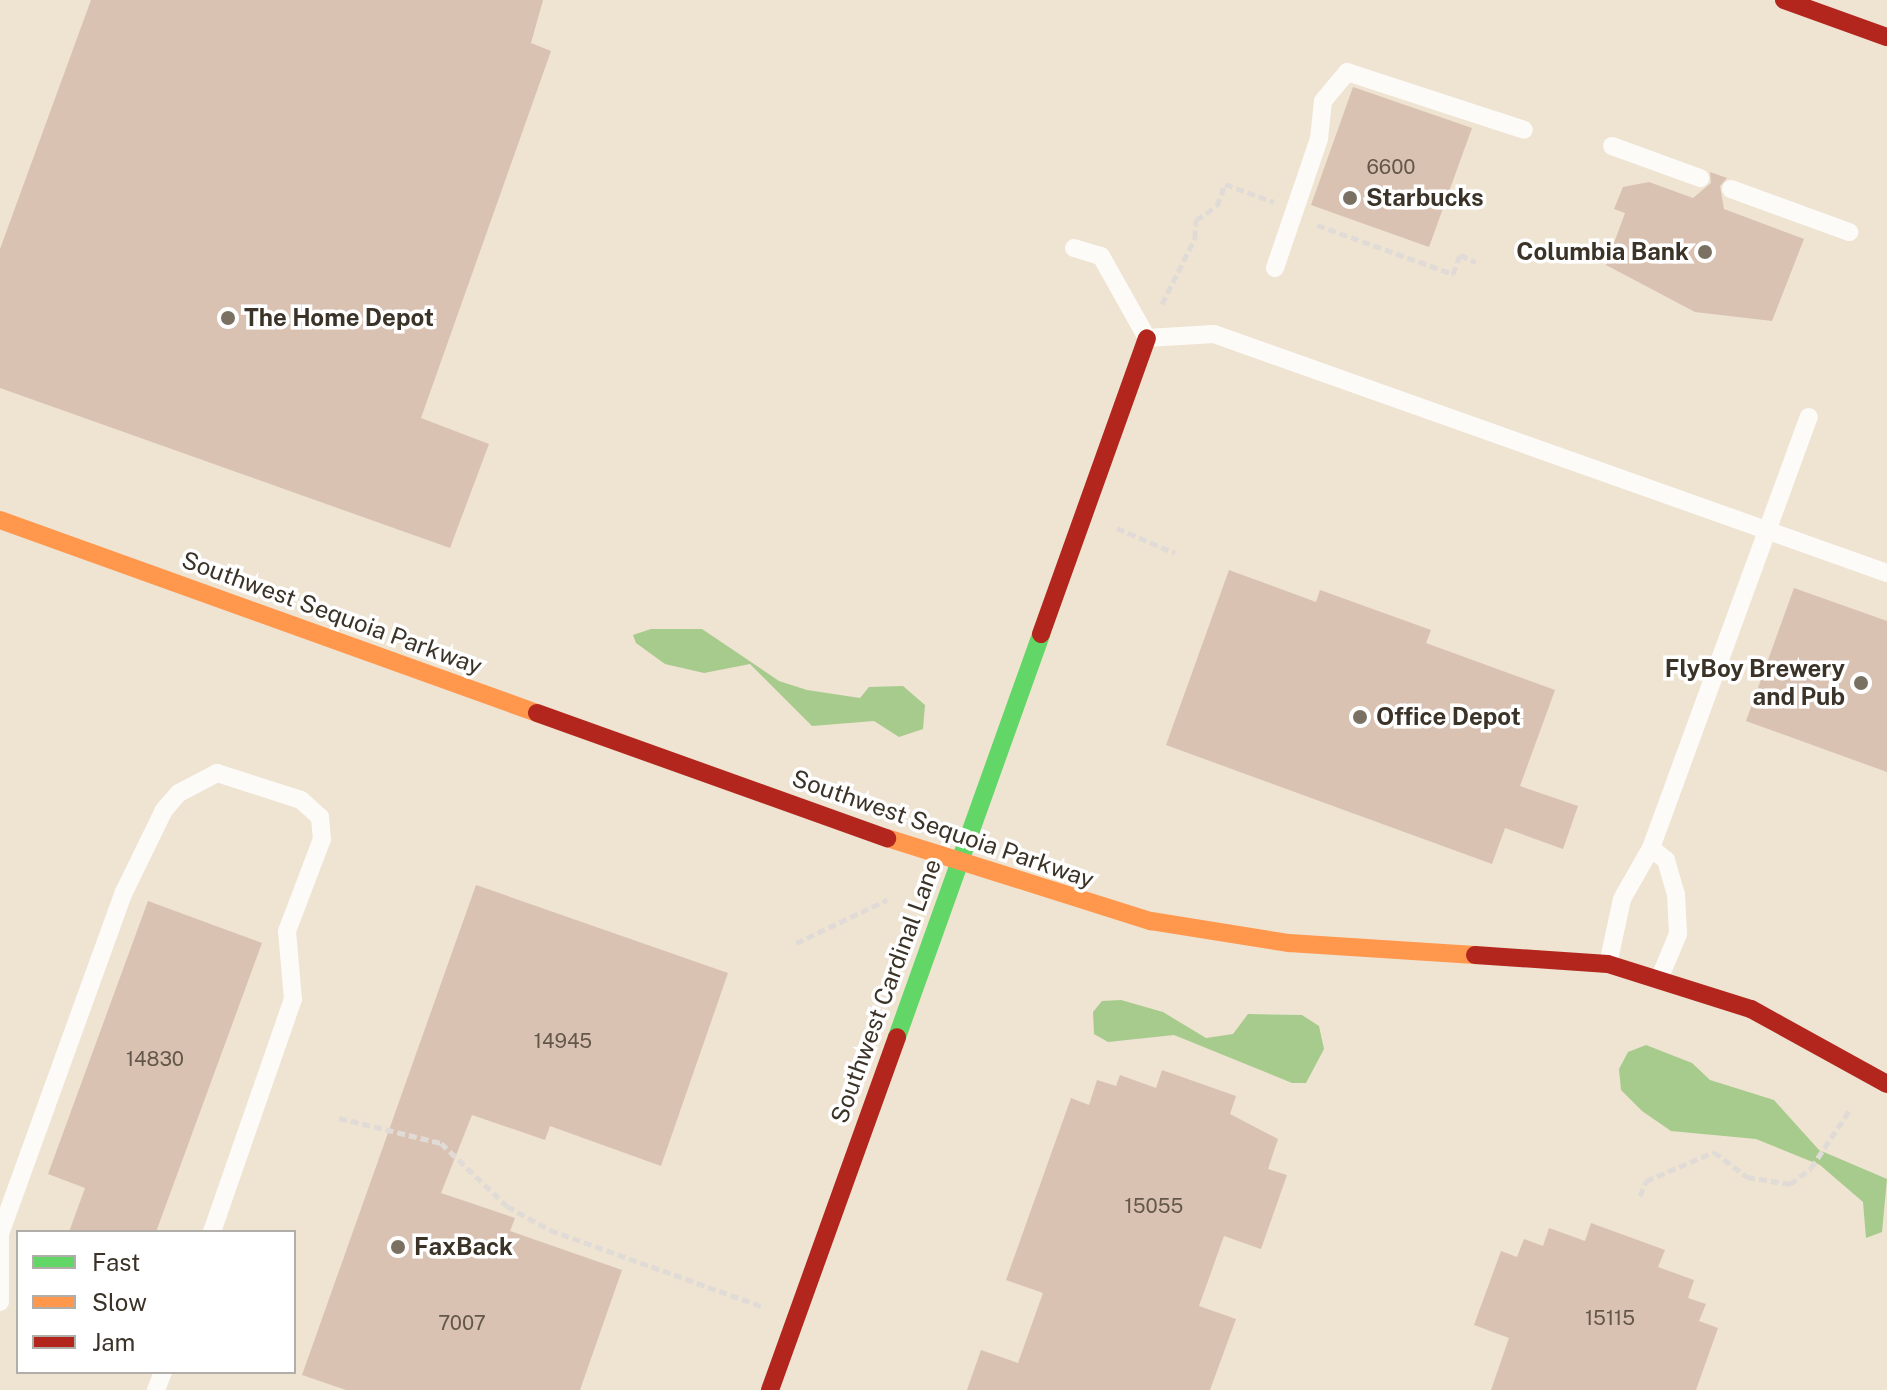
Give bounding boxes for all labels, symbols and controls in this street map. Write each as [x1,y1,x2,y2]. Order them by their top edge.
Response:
house number: 6600 [1367,155,1415,179]
place label: Starbucks [1366,184,1484,212]
marker: Starbucks [1341,189,1359,207]
place label: Columbia Bank [1516,238,1689,266]
marker: Columbia Bank [1696,243,1714,261]
place label: The Home Depot [244,304,434,332]
marker: The Home Depot [219,309,237,327]
street label: Southwest Sequoia Parkway [178,545,486,681]
place label: FlyBoy Brewery and Pub [1665,655,1845,711]
marker: FlyBoy Brewery and Pub [1852,674,1870,692]
place label: Office Depot [1376,703,1521,731]
marker: Office Depot [1351,708,1369,726]
street label: Southwest Sequoia Parkway [788,764,1098,894]
street label: Southwest Cardinal Lane [825,855,947,1127]
house number: 14945 [534,1029,592,1053]
house number: 14830 [126,1047,184,1071]
house number: 15055 [1125,1194,1183,1218]
legend [16,1230,296,1374]
place label: FaxBack [414,1233,513,1261]
marker: FaxBack [389,1238,407,1256]
text: Fast [92,1248,140,1276]
text: Slow [92,1288,147,1316]
house number: 15115 [1585,1306,1635,1330]
house number: 7007 [438,1311,486,1335]
text: Jam [92,1328,135,1356]

